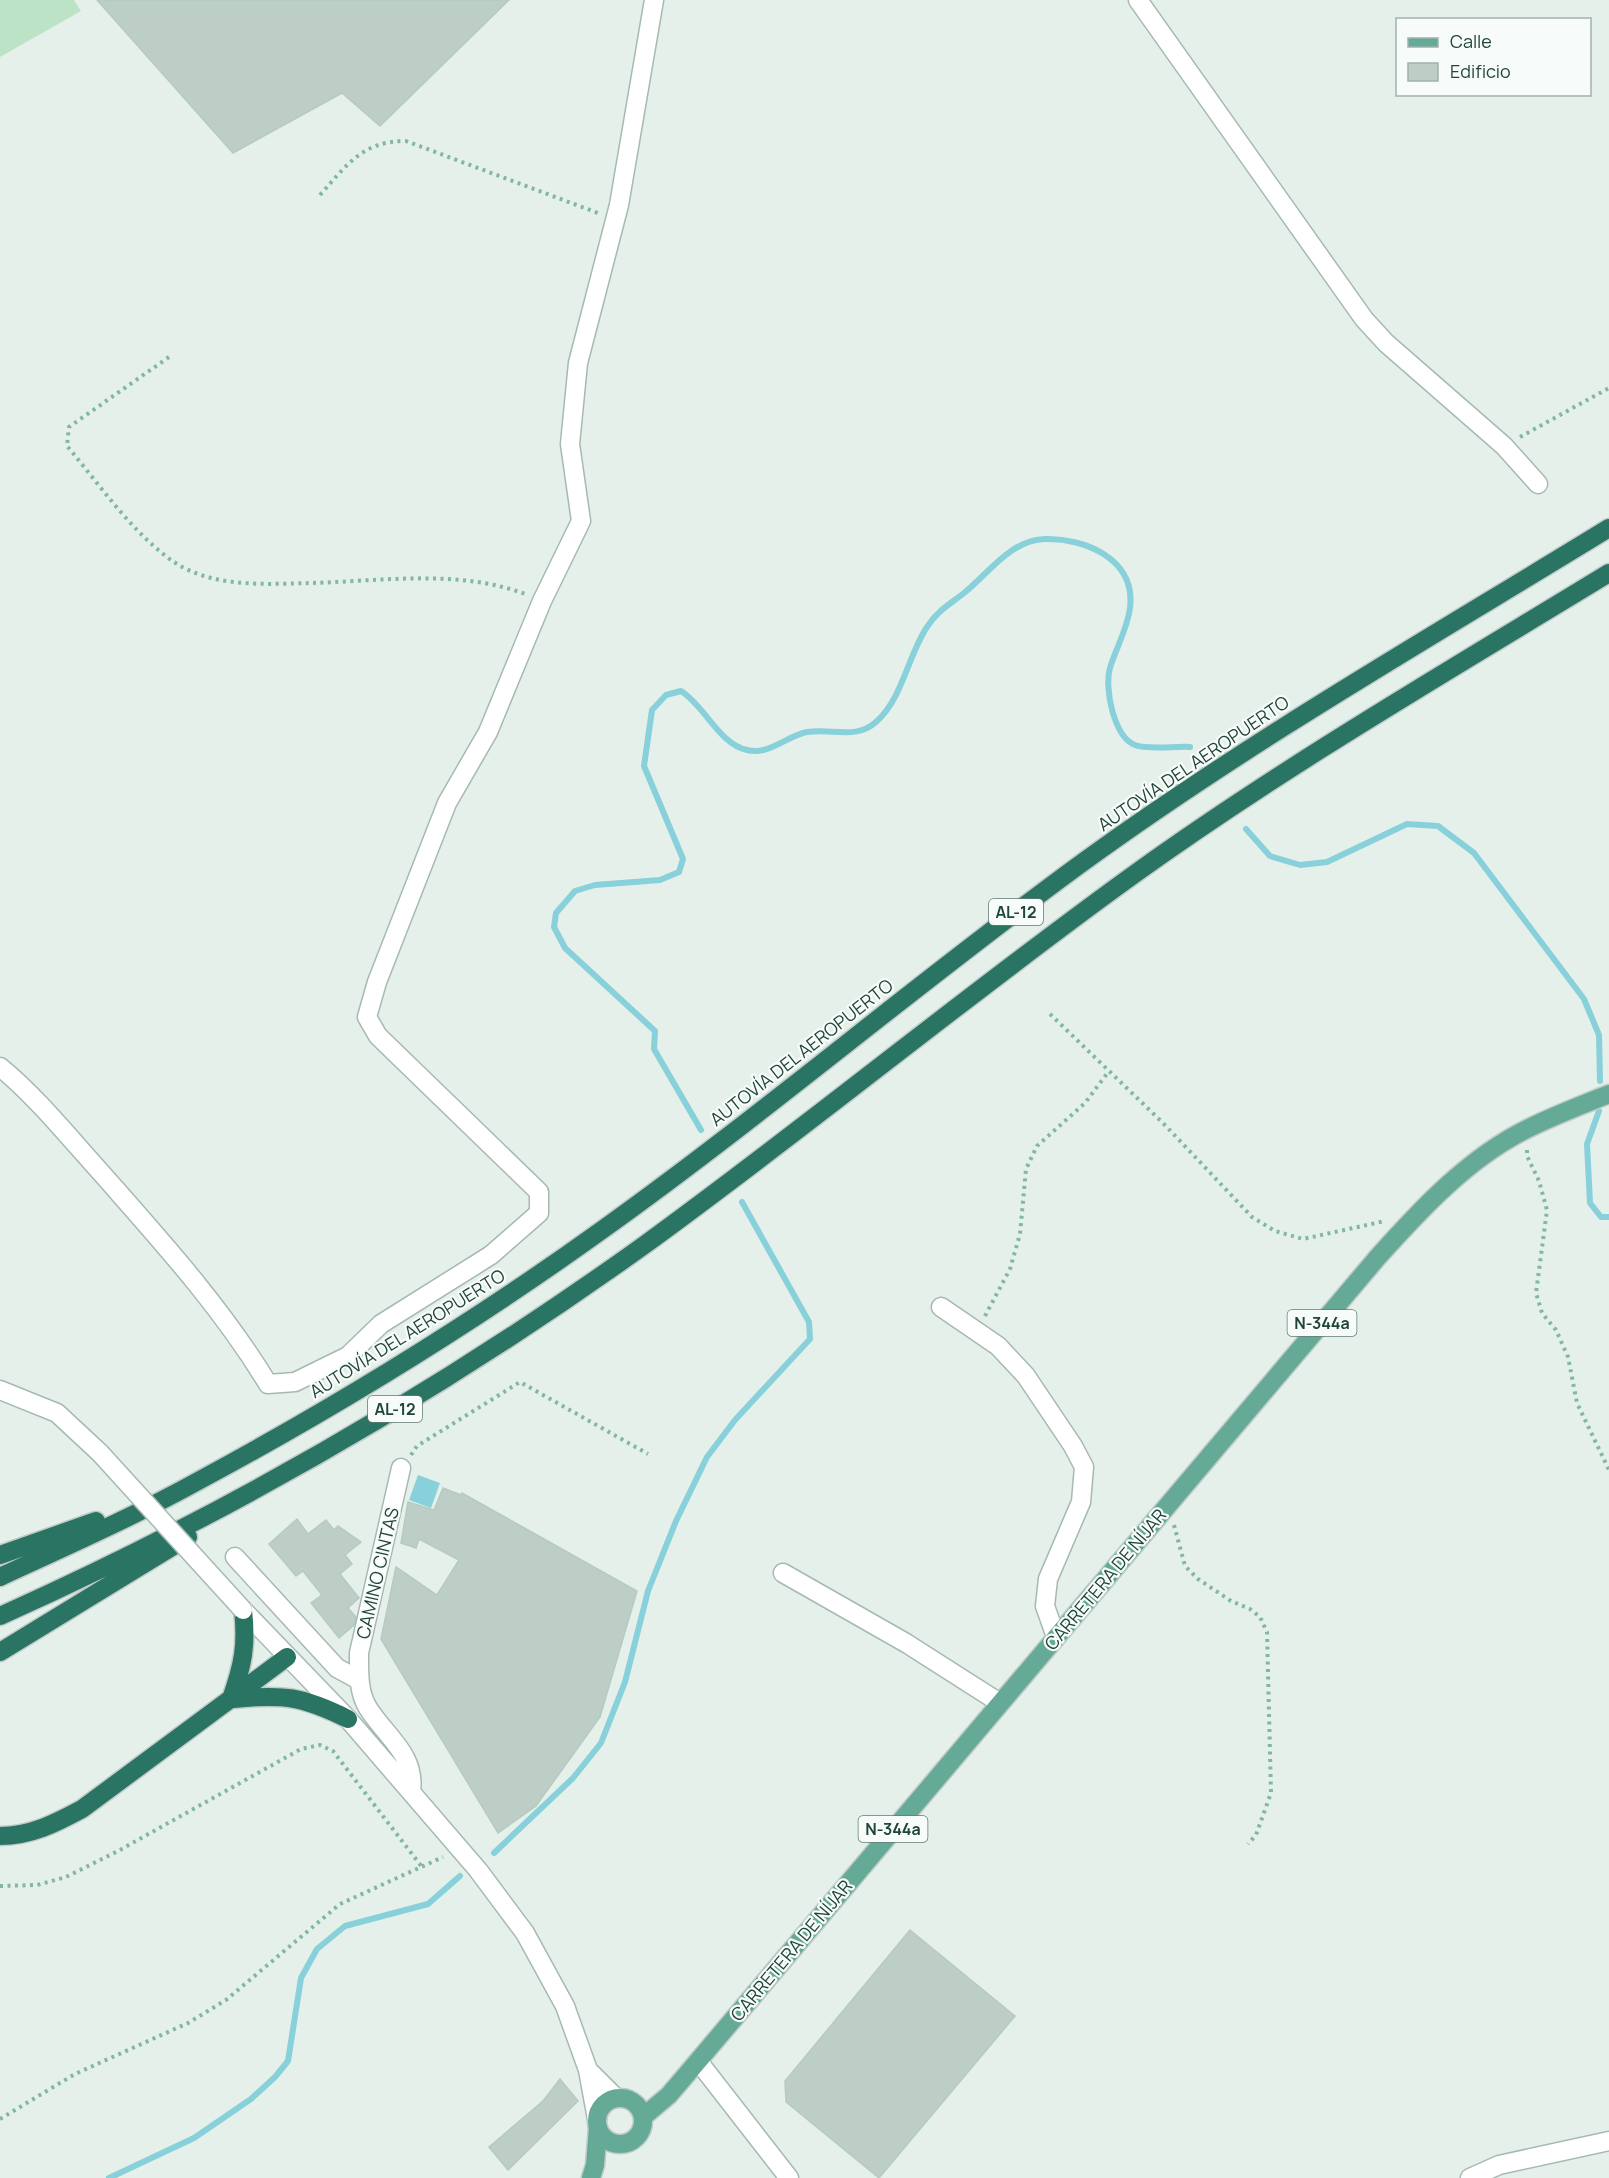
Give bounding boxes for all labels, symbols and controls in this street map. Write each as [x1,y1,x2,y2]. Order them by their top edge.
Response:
legend [1396,18,1591,96]
text: Calle [1450,29,1492,53]
text: Edificio [1450,59,1511,83]
street label: AUTOVÍA DEL AEROPUERTO [1093,690,1293,836]
road number: AL-12 [989,899,1043,925]
street label: AUTOVÍA DEL AEROPUERTO [705,973,897,1131]
street label: AUTOVÍA DEL AEROPUERTO [305,1263,509,1403]
road number: N-344a [1288,1310,1356,1336]
road number: AL-12 [368,1396,422,1422]
street label: CARRETERA DE NÍJAR [1039,1503,1171,1655]
street label: CAMINO CINTAS [350,1505,404,1641]
road number: N-344a [858,1816,928,1842]
street label: CARRETERA DE NÍJAR [725,1874,857,2026]

